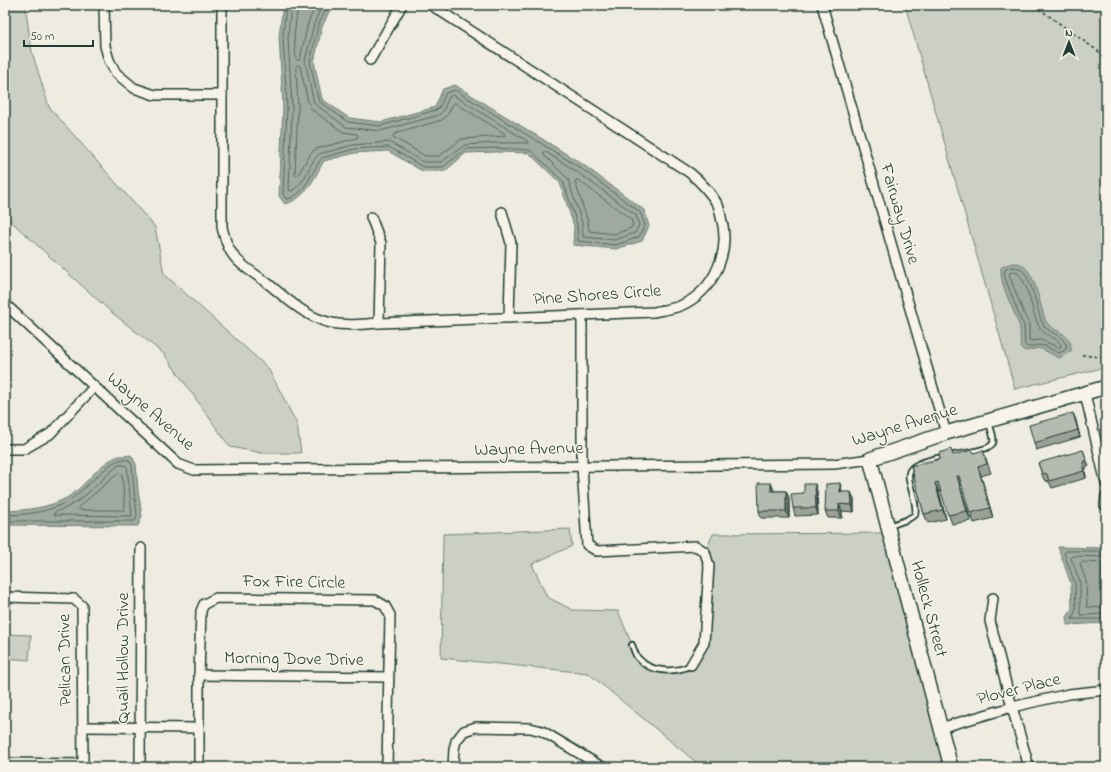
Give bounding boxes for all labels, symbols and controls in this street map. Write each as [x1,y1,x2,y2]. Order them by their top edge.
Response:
scale bar [24,22,93,48]
north arrow [1049,22,1089,62]
text: N [1065,25,1073,41]
text: 50 m [30,28,54,46]
street label: Fairway Drive [872,160,926,268]
street label: Pine Shores Circle [532,278,663,313]
street label: Wayne Avenue [100,366,200,458]
street label: Wayne Avenue [849,397,962,454]
street label: Wayne Avenue [474,436,585,464]
one-way arrow [919,459,931,465]
street label: Holleck Street [903,558,953,660]
street label: Fox Fire Circle [241,569,347,597]
street label: Quail Hollow Drive [111,592,137,723]
street label: Pelican Drive [52,613,80,706]
street label: Morning Dove Drive [224,646,365,675]
street label: Plover Place [974,667,1065,713]

